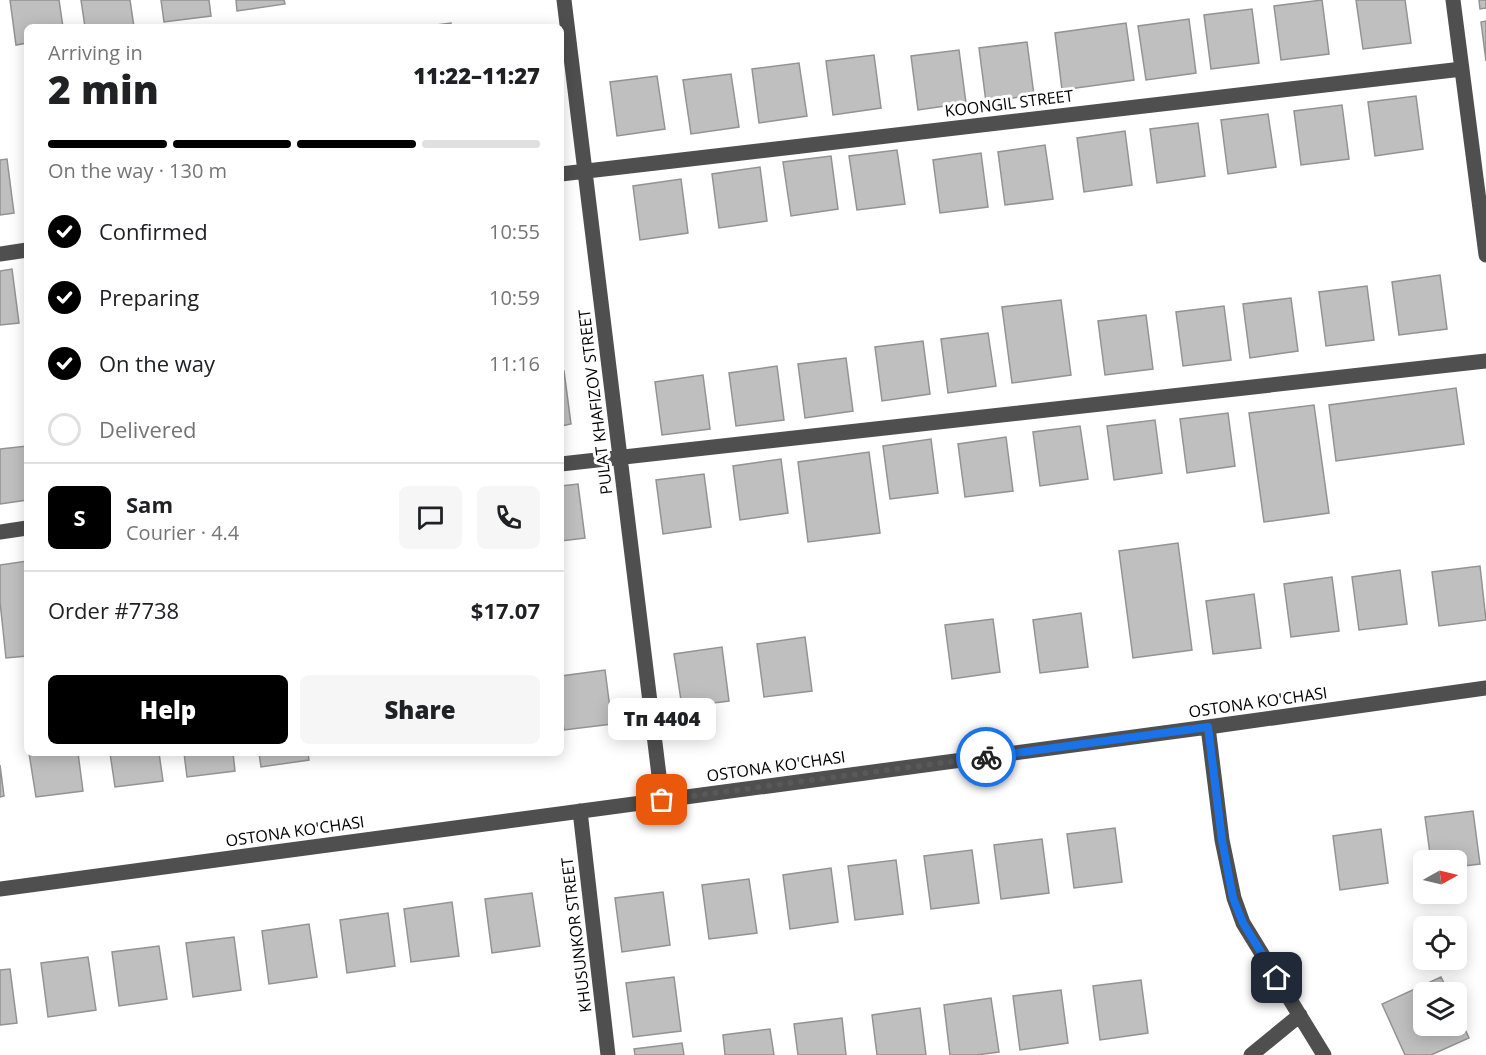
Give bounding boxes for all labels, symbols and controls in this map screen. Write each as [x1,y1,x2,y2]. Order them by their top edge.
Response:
text: Arriving in [48,39,143,66]
text: 11:22–11:27 [413,60,540,90]
text: 2 min [48,62,159,115]
street label: KOONGIL STREET [943,84,1075,122]
text: On the way · 130 m [48,157,227,184]
icon: check [48,215,81,248]
text: Confirmed [99,216,208,246]
text: 10:55 [489,218,540,245]
icon: check [48,281,81,314]
text: Preparing [99,282,199,312]
text: 10:59 [489,284,540,311]
street label: PULAT KHAFIZOV STREET [573,308,617,496]
icon: check [48,347,81,380]
text: On the way [99,348,215,378]
text: 11:16 [489,350,540,377]
text: Delivered [99,414,197,444]
button: chat [399,486,462,549]
button: phone [477,486,540,549]
text: Sam [126,489,173,519]
text: S [73,502,86,532]
text: Courier · 4.4 [126,519,239,546]
text: Order #7738 [48,595,179,625]
text: $17.07 [471,595,540,625]
button: Help [48,675,288,744]
button: Share [300,675,540,744]
street label: OSTONA KO'CHASI [1187,681,1329,723]
callout: Тп 4404 [608,698,716,740]
text: Тп 4404 [623,705,701,732]
courier [956,727,1016,787]
icon: bike [970,741,1003,774]
street label: OSTONA KO'CHASI [705,745,847,787]
pin [636,774,687,825]
icon: bag [645,783,678,816]
street label: OSTONA KO'CHASI [224,810,366,852]
north arrow [1413,850,1467,904]
map controls [1413,850,1467,1036]
street label: KHUSUNKOR STREET [556,856,596,1014]
button: locate [1413,916,1467,970]
pin [1251,952,1302,1003]
icon: home [1260,961,1293,994]
button: layers [1413,982,1467,1036]

